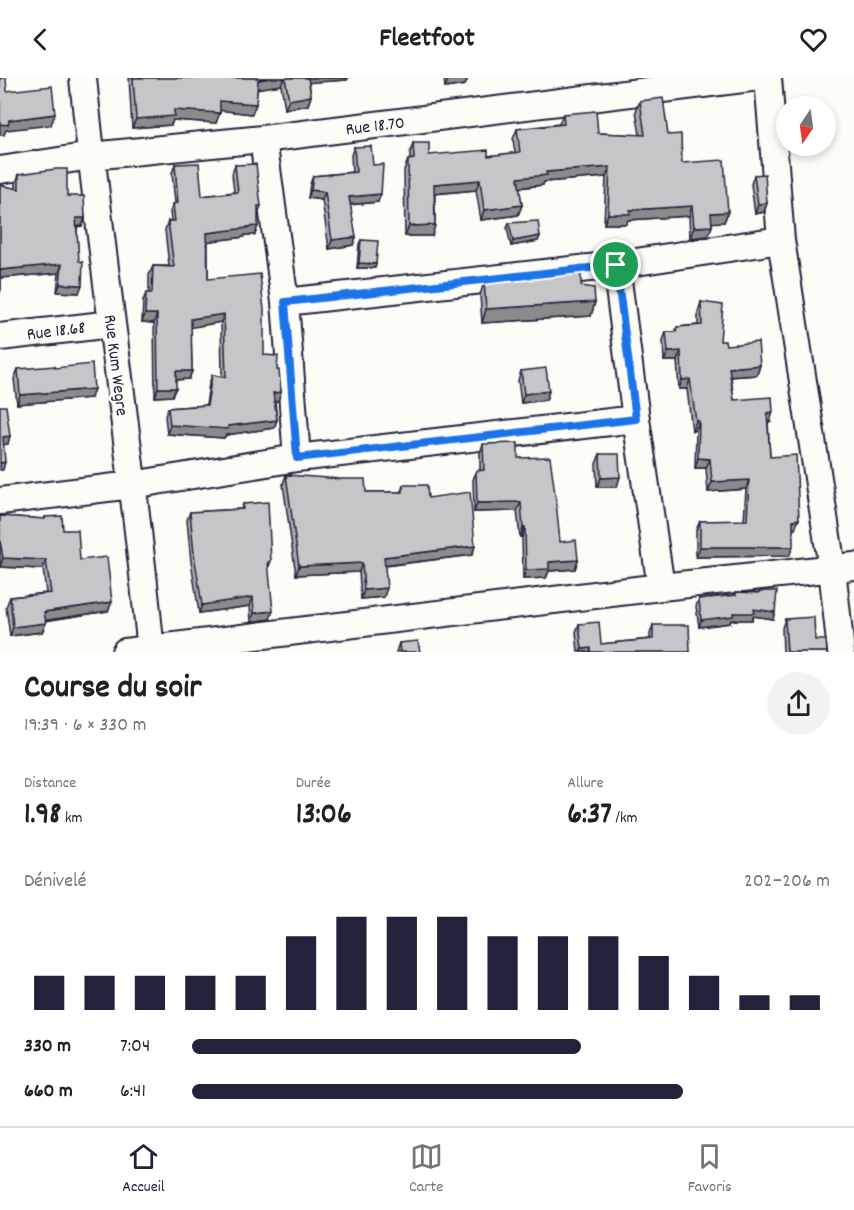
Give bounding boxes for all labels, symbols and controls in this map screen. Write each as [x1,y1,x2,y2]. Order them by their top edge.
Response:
text: Fleetfoot [379,20,475,59]
icon: back [24,23,57,56]
icon: heart [797,23,830,56]
north arrow [776,96,836,156]
map controls [776,96,836,156]
street label: Rue 18.70 [344,111,406,144]
pin [590,239,641,290]
icon: arrive [599,248,632,281]
street label: Rue Kum Wegre [96,313,133,417]
street label: Rue 18.68 [26,316,87,348]
text: Course du soir [24,666,202,713]
button: share [767,672,830,735]
text: 19:39 · 6 × 330 m [24,712,146,740]
text: Distance [24,772,76,795]
text: Durée [296,772,331,795]
text: Allure [567,772,604,795]
text: 1.98 [24,795,61,838]
text: 13:06 [296,795,352,838]
text: 6:37 [567,795,612,838]
text: km [61,807,83,830]
text: /km [612,807,638,830]
text: Dénivelé [24,868,86,896]
text: 202–206 m [744,868,830,896]
text: 330 m [24,1033,71,1061]
text: 7:04 [120,1033,150,1061]
text: 660 m [24,1078,73,1106]
text: 6:41 [120,1078,146,1106]
tab: Accueil [122,1140,165,1199]
tab: Carte [409,1140,443,1199]
tab: Favoris [688,1140,732,1199]

